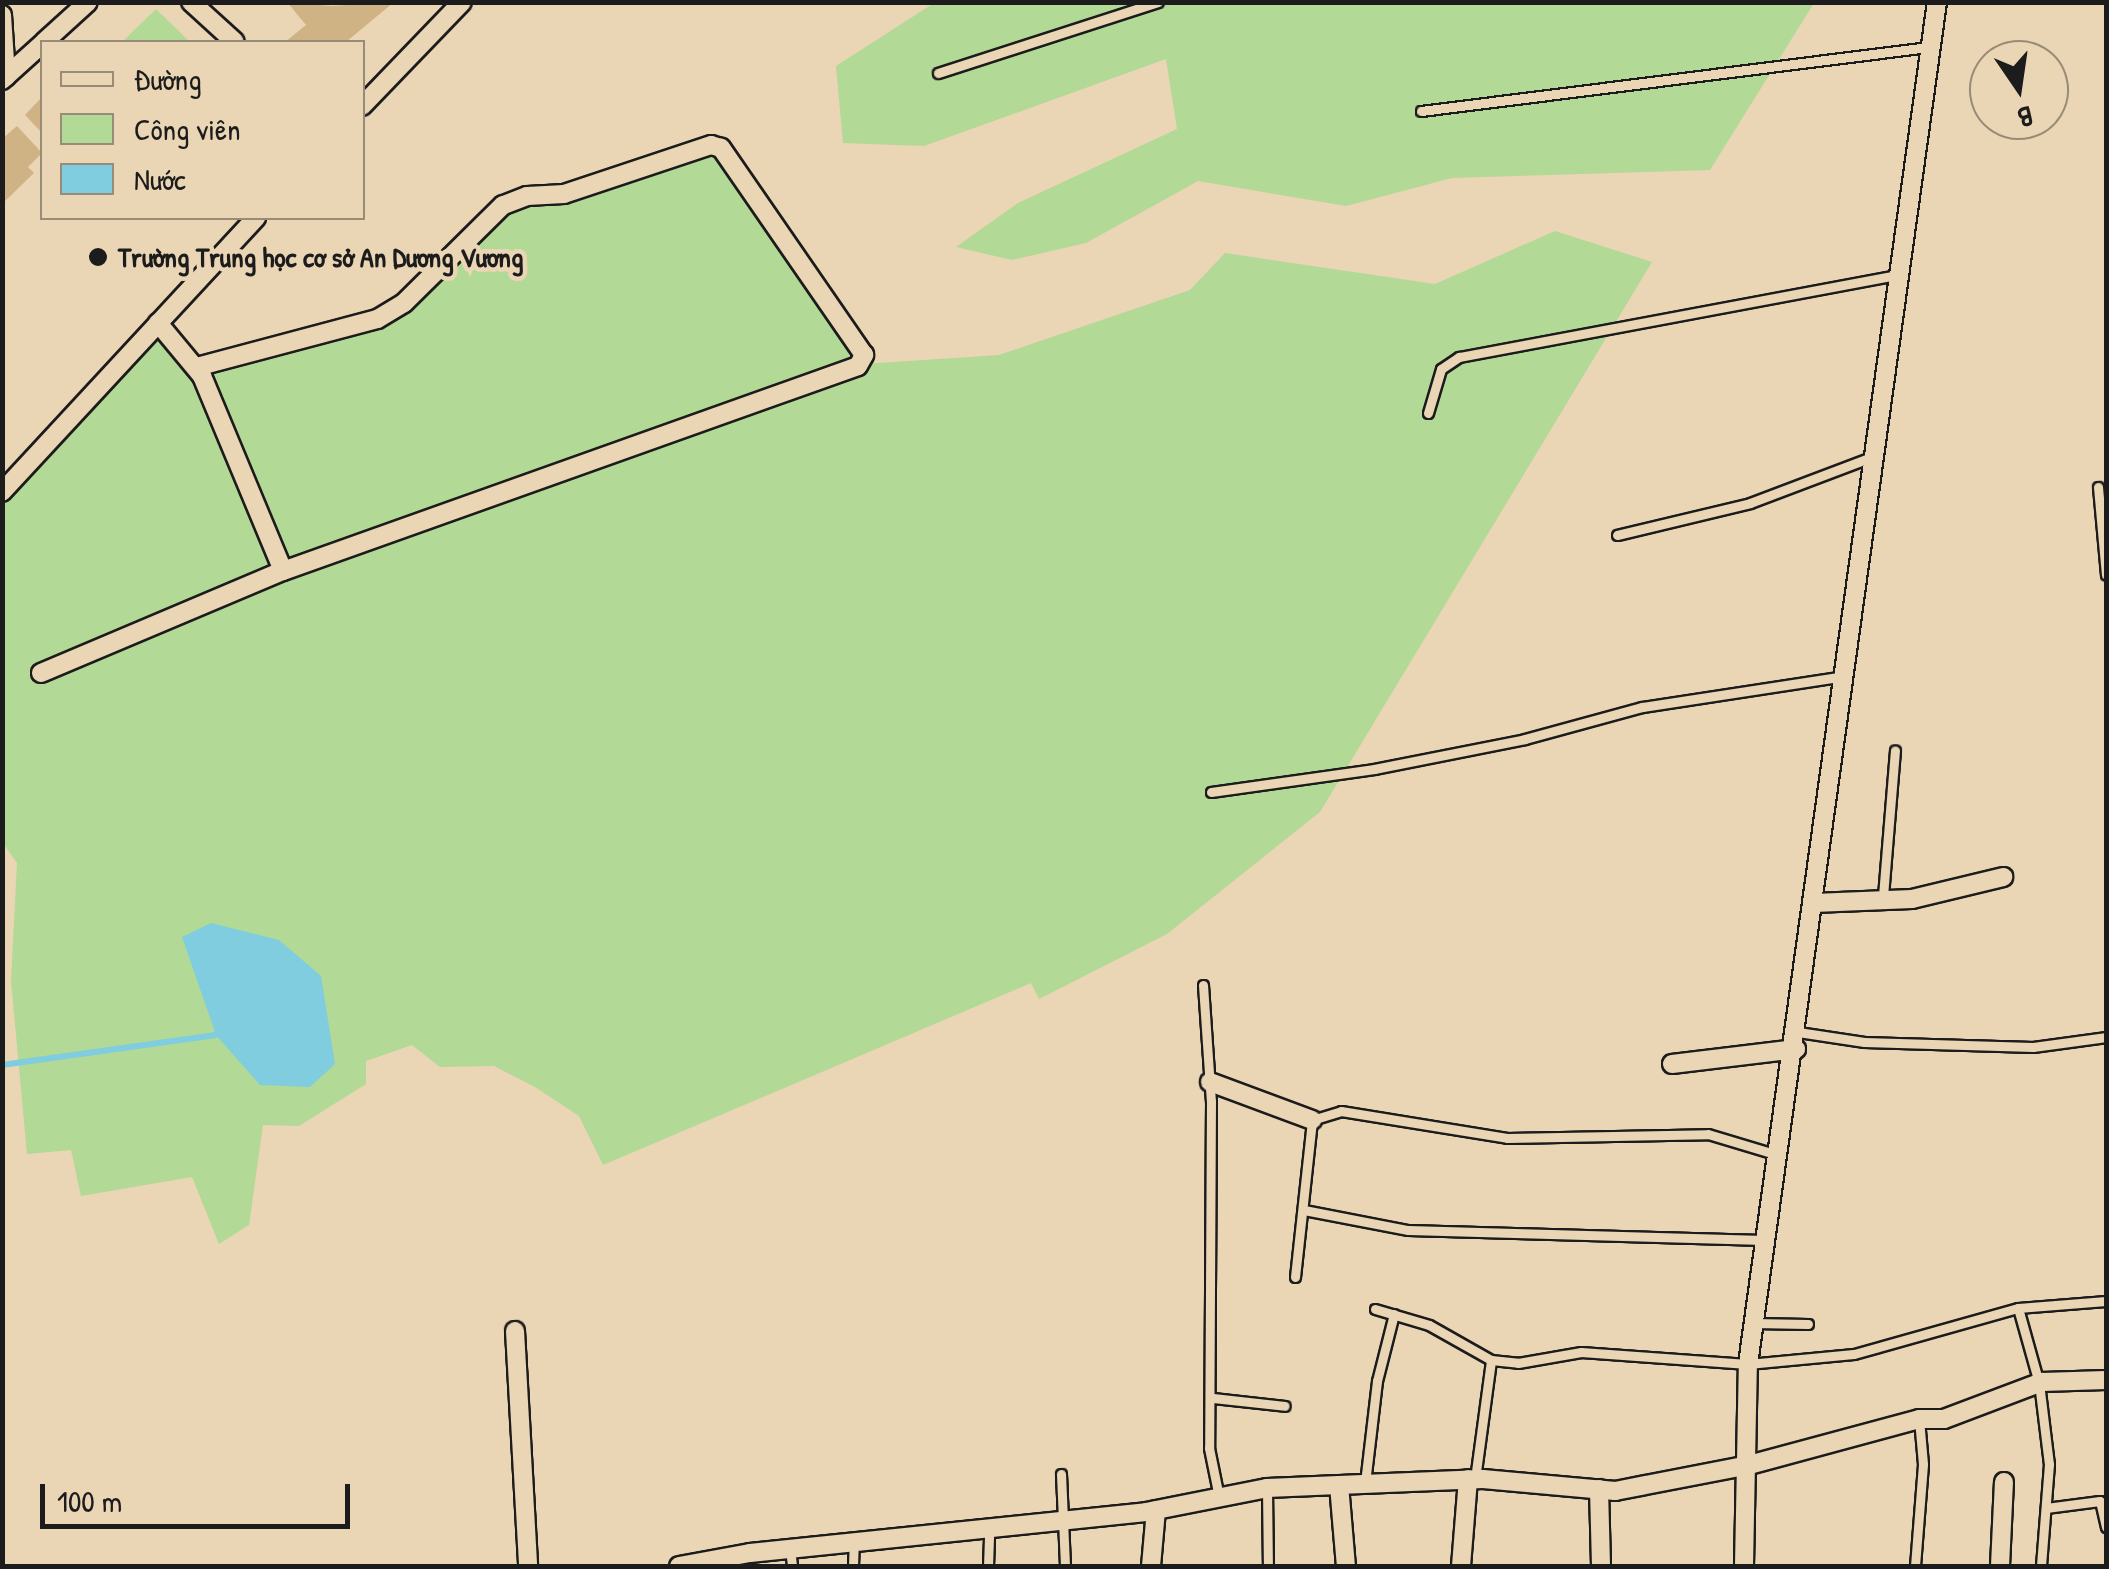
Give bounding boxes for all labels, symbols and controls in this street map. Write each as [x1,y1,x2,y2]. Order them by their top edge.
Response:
legend [40,40,365,220]
north arrow [1969,40,2069,140]
text: Đường [134,59,202,99]
text: B [2014,97,2036,137]
text: Công viên [134,109,241,149]
text: Nước [134,159,186,199]
place label: Trường Trung học cơ sở An Dương Vương [118,240,523,274]
marker: Trường Trung học cơ sở An Dương Vương [87,246,109,268]
scale bar [45,1464,355,1526]
text: 100 m [57,1481,122,1521]

